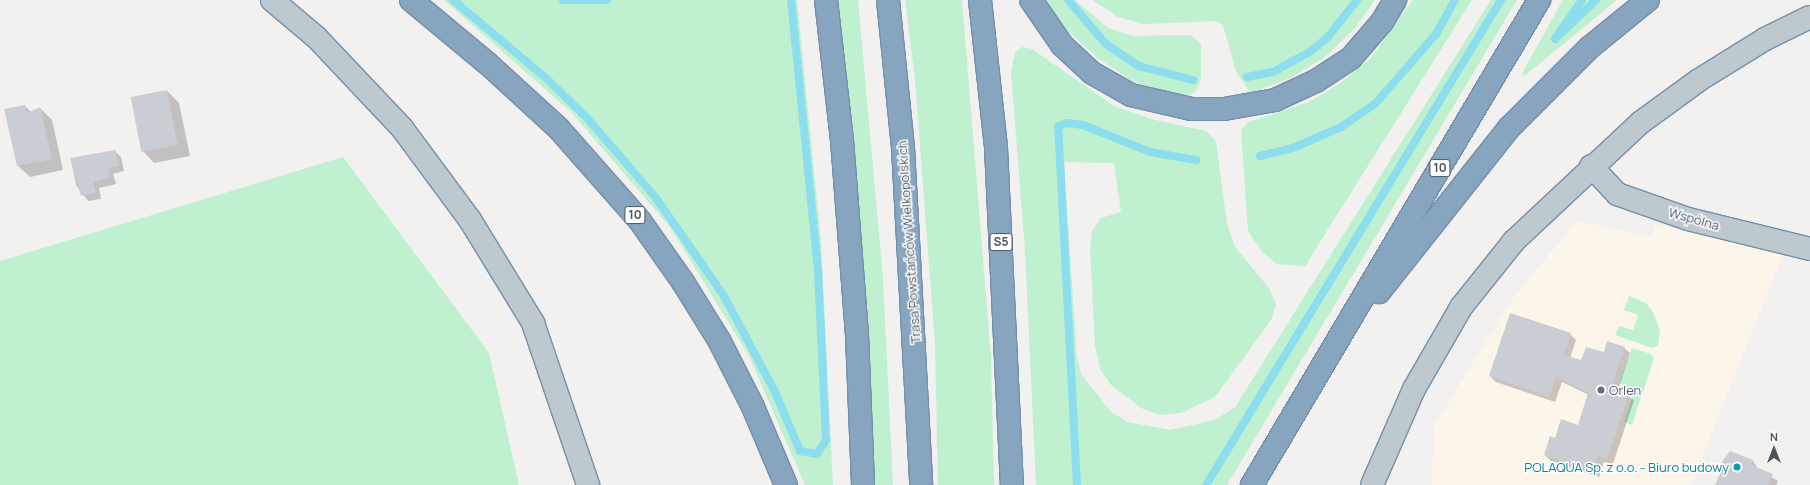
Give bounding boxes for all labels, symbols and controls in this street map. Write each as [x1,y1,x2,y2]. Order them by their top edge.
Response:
street label: Trasa Powstańców Wielkopolskich [894,140,924,344]
road number: 10 [1429,158,1451,178]
street label: Wspólna [1667,204,1721,234]
road number: 10 [624,205,646,225]
road number: S5 [989,232,1013,252]
place label: Orlen [1609,382,1641,398]
marker: Orlen [1596,385,1606,395]
north arrow [1754,429,1794,469]
text: N [1770,429,1778,444]
place label: POLAQUA Sp. z o.o. - Biuro budowy [1524,459,1729,475]
marker: POLAQUA Sp. z o.o. - Biuro budowy [1732,462,1742,472]

